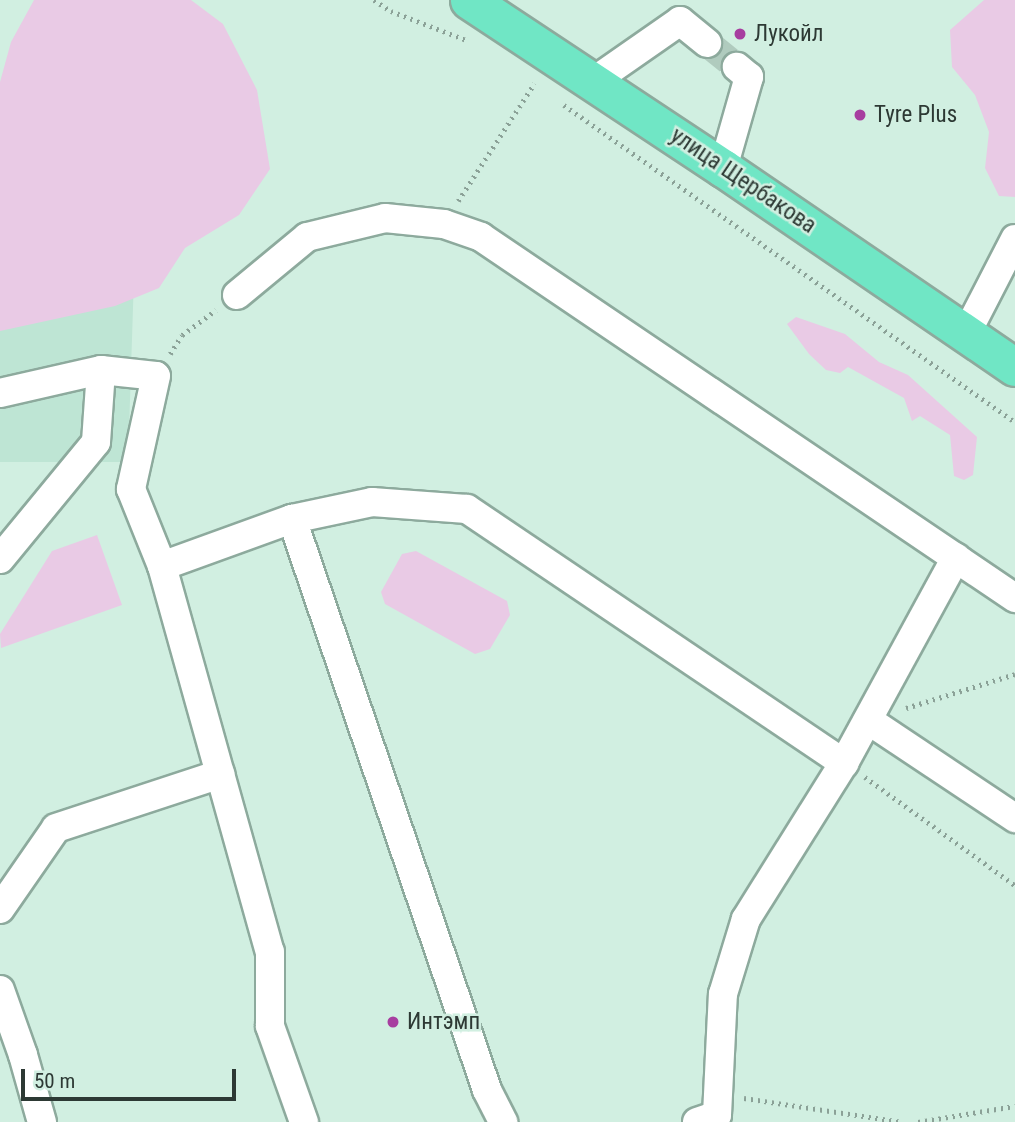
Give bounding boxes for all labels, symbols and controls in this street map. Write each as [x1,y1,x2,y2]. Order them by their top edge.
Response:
place label: Лукойл [754,20,824,48]
marker: Лукойл [732,26,748,42]
place label: Tyre Plus [874,101,957,129]
marker: Tyre Plus [852,107,868,123]
street label: улица Щербакова [665,122,821,240]
place label: Интэмп [407,1008,480,1036]
marker: Интэмп [385,1014,401,1030]
scale bar [24,1056,240,1100]
text: 50 m [34,1069,75,1093]

